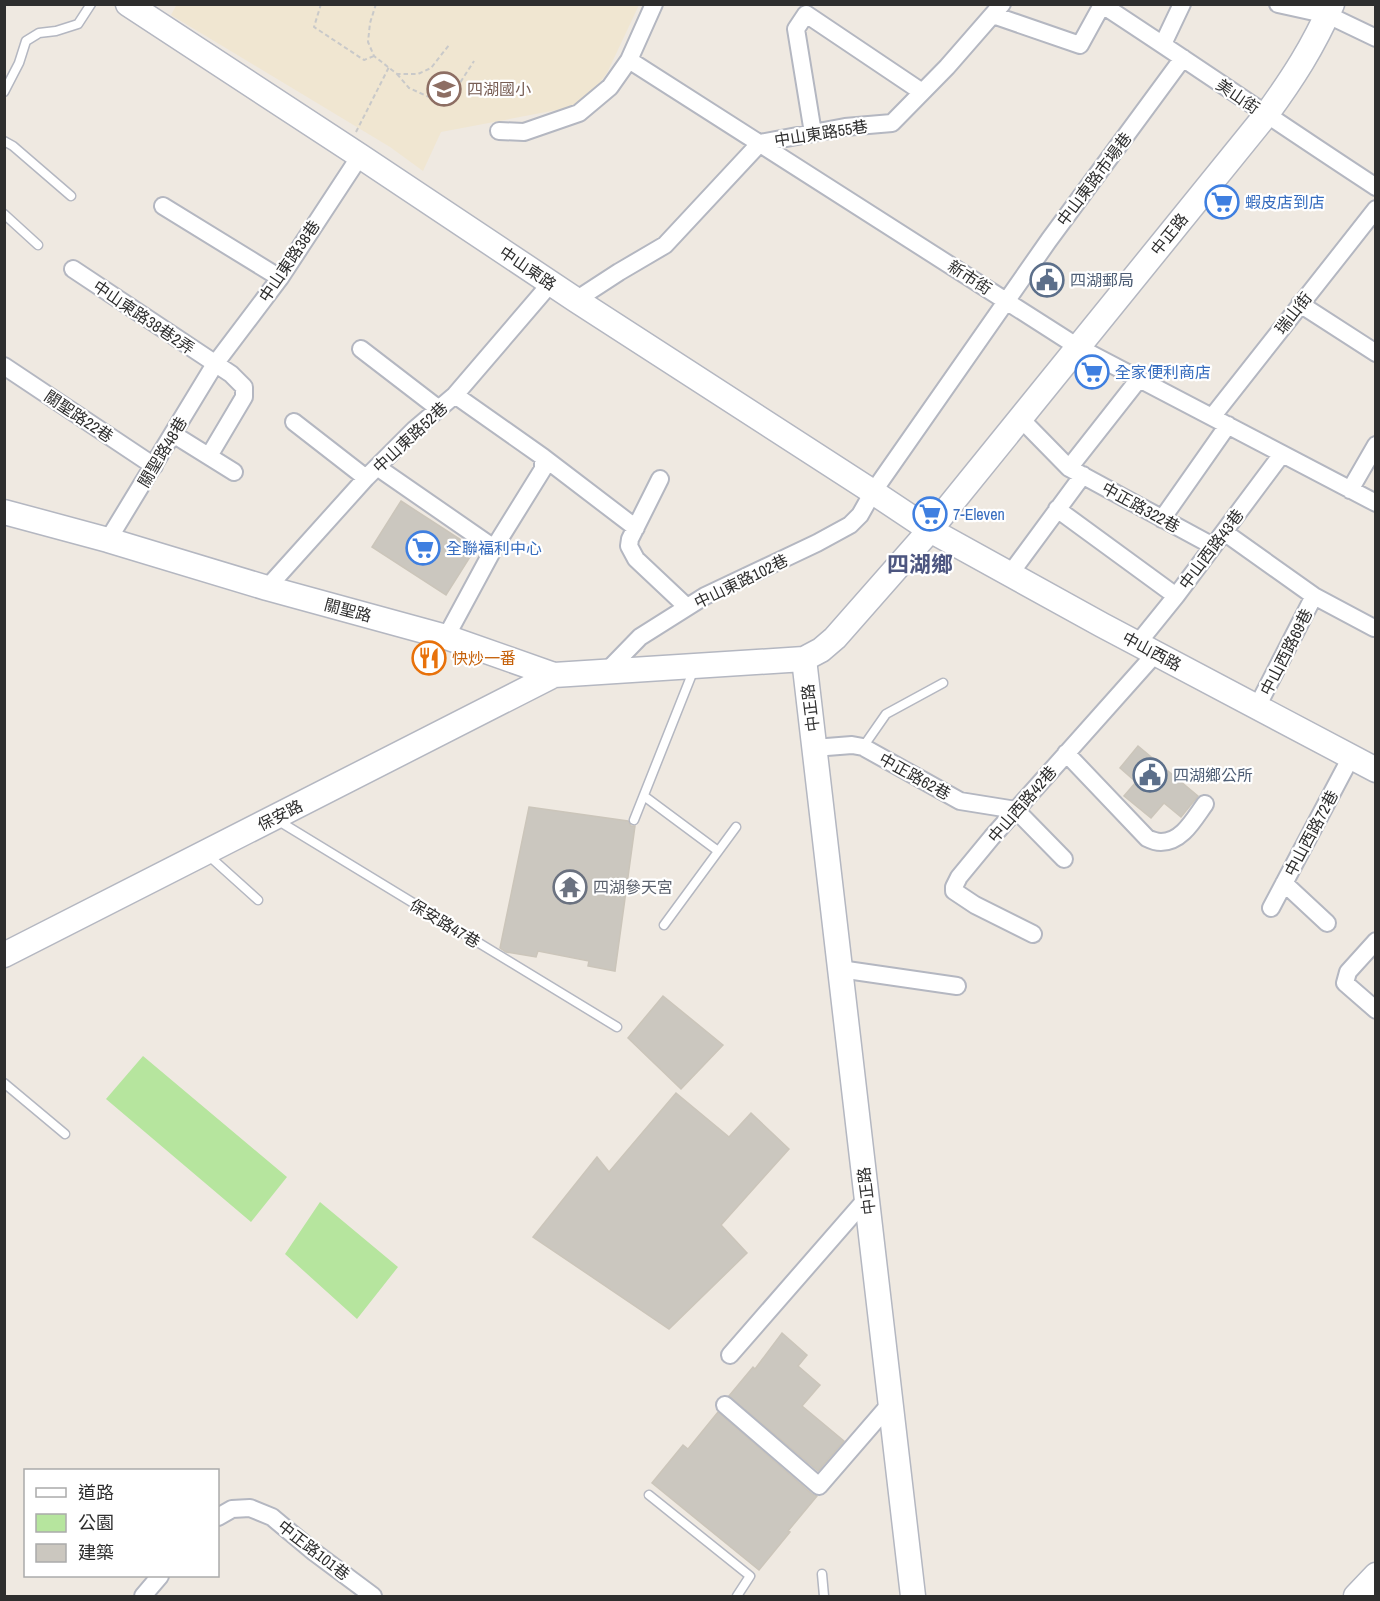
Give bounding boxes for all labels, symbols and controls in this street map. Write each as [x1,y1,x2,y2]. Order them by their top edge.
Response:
school or university icon: 四湖國小 [426,71,462,107]
street label: 美山街 [1212,73,1264,119]
place label: 四湖國小 [467,78,531,100]
street label: 中山東路55巷 [773,115,869,151]
street label: 中山東路市場巷 [1052,128,1136,230]
supermarket icon: 蝦皮店到店 [1204,184,1240,220]
place label: 蝦皮店到店 [1245,191,1325,213]
street label: 中正路 [1145,208,1193,260]
street label: 中山東路38巷 [253,216,325,306]
street label: 中山東路 [495,241,561,295]
street label: 新市街 [944,255,996,299]
public building icon: 四湖郵局 [1029,262,1065,298]
place label: 四湖郵局 [1070,269,1134,291]
street label: 中山東路38巷2弄 [89,275,199,359]
street label: 瑞山街 [1270,287,1316,339]
supermarket icon: 全家便利商店 [1074,354,1110,390]
place label: 全家便利商店 [1115,361,1211,383]
street label: 關聖路22巷 [40,385,118,447]
street label: 中山東路52巷 [368,397,452,477]
street label: 關聖路48巷 [132,413,192,491]
street label: 中正路322巷 [1098,477,1184,537]
supermarket icon: 7-Eleven [912,496,948,532]
place label: 7-Eleven [953,503,1005,525]
street label: 中山西路43巷 [1174,505,1248,593]
supermarket icon: 全聯福利中心 [405,530,441,566]
place label: 全聯福利中心 [446,537,542,559]
street label: 中山東路102巷 [690,549,792,613]
district label: 四湖鄉 [887,549,953,579]
street label: 關聖路 [322,593,374,627]
street label: 中山西路69巷 [1255,605,1317,699]
street label: 中山西路 [1119,626,1185,676]
restaurant icon: 快炒一番 [411,640,447,676]
place label: 快炒一番 [452,647,516,669]
street label: 中正路 [796,683,824,733]
street label: 中正路62巷 [875,747,955,805]
public building icon: 四湖鄉公所 [1132,757,1168,793]
street label: 中山西路42巷 [983,761,1061,847]
place label: 四湖鄉公所 [1173,764,1253,786]
street label: 中山西路72巷 [1279,786,1343,880]
street label: 保安路 [254,794,306,836]
temple icon: 四湖參天宮 [552,869,588,905]
place label: 四湖參天宮 [593,876,673,898]
street label: 保安路47巷 [406,893,484,953]
street label: 中正路 [852,1166,880,1216]
legend [24,1469,219,1577]
text: 道路 [78,1480,114,1505]
text: 公園 [78,1510,114,1535]
street label: 中正路101巷 [273,1515,355,1585]
text: 建築 [78,1540,114,1565]

